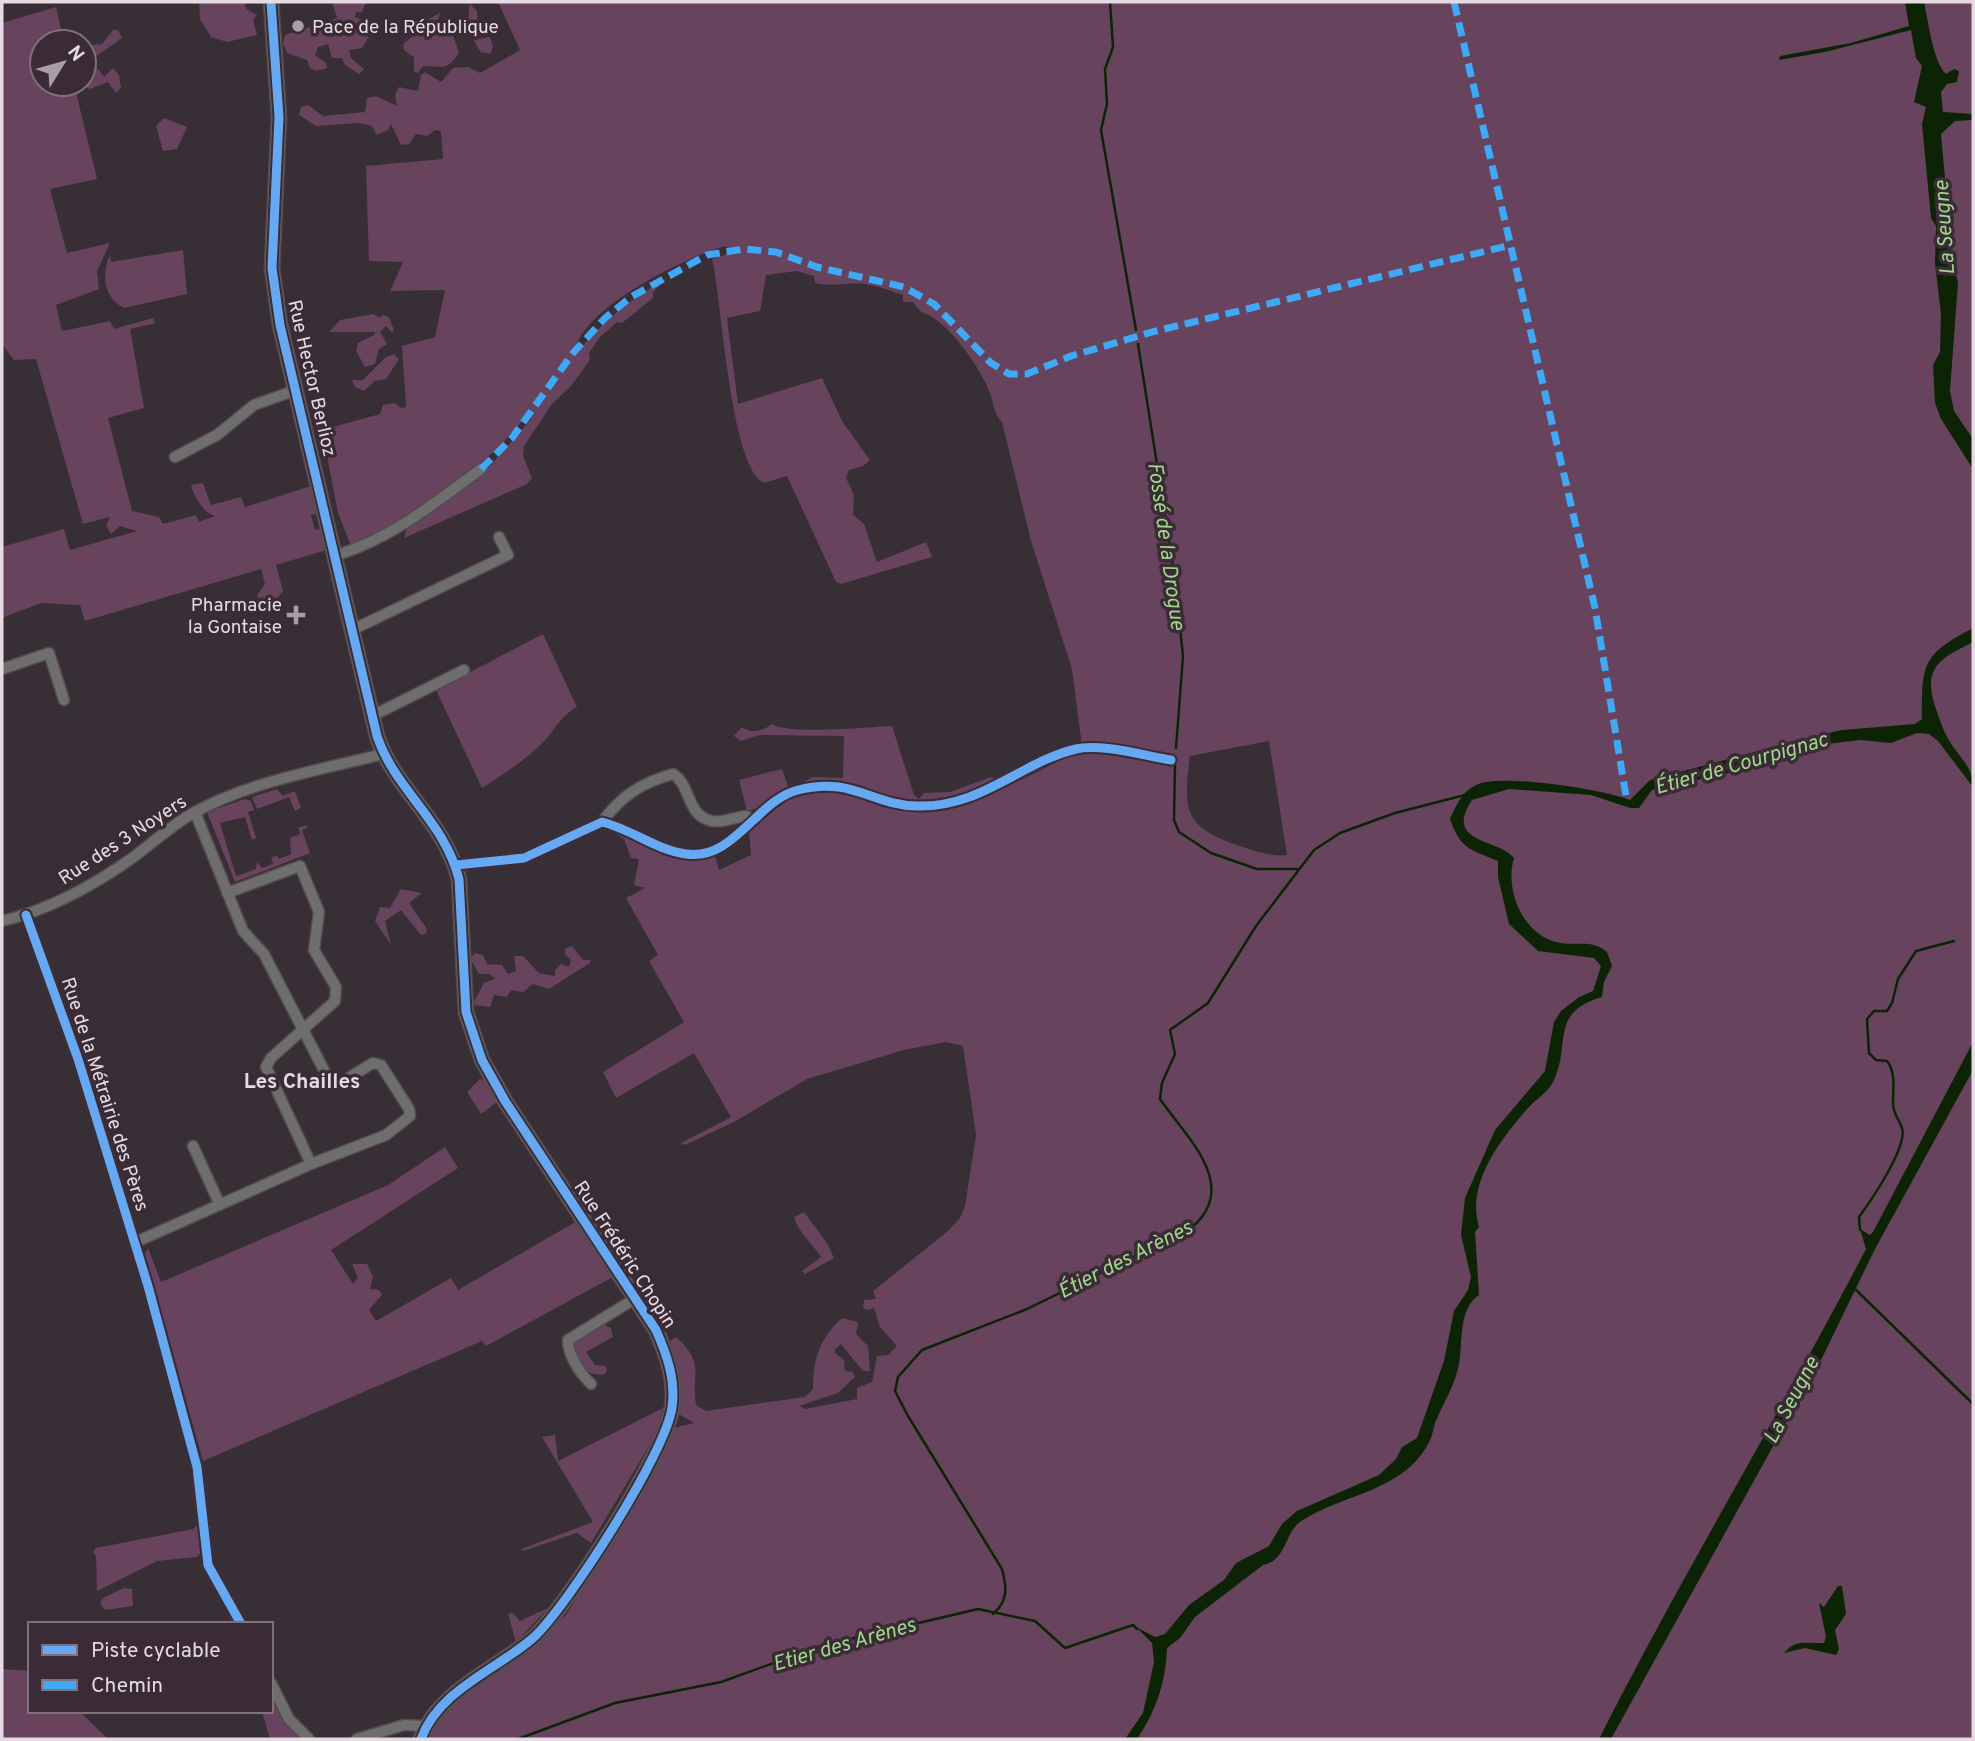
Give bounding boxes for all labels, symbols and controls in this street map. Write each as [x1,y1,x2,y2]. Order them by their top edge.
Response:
place label: Pace de la République [312,16,499,40]
marker: Pace de la République [290,18,306,34]
north arrow [28,28,98,98]
text: N [61,41,89,67]
water label: La Seugne [1929,179,1962,276]
street label: Rue Hector Berlioz [281,298,341,459]
water label: Fossé de la Drogue [1140,460,1191,633]
place label: Pharmacie la Gontaise [188,594,282,640]
marker: Pharmacie la Gontaise [288,607,304,623]
water label: Étier de Courpignac [1652,726,1832,802]
street label: Rue des 3 Noyers [54,790,192,891]
street label: Rue de la Métrairie des Pères [55,975,153,1215]
district label: Les Chailles [244,1069,360,1096]
street label: Rue Frédéric Chopin [568,1177,681,1333]
water label: Étier des Arènes [1053,1214,1198,1306]
water label: La Seugne [1758,1352,1827,1449]
water label: Etier des Arènes [770,1612,919,1679]
legend [28,1622,273,1713]
text: Piste cyclable [91,1638,221,1665]
text: Chemin [91,1673,163,1700]

